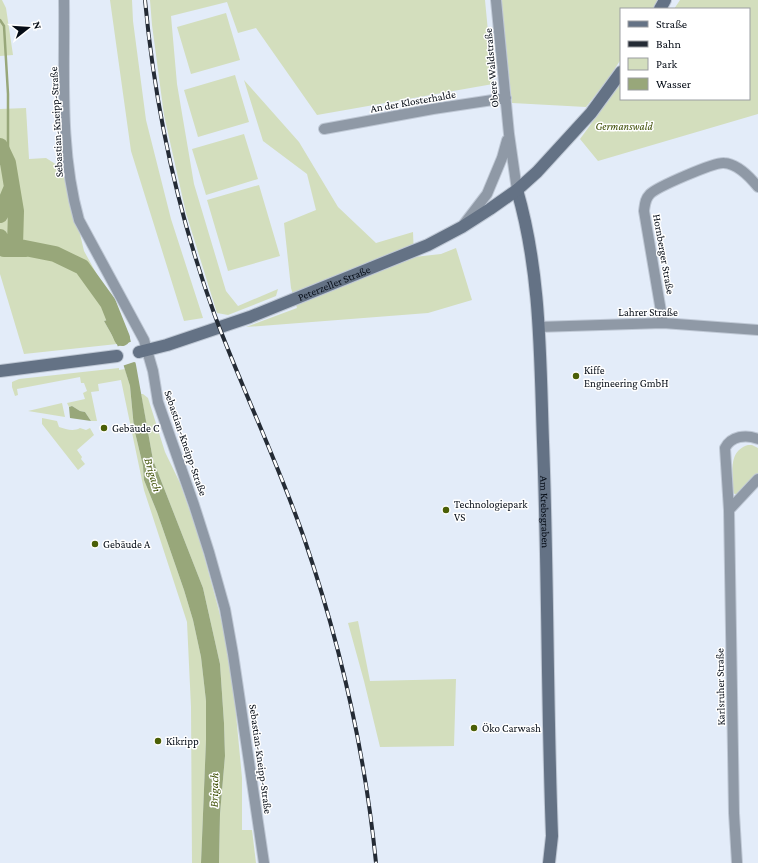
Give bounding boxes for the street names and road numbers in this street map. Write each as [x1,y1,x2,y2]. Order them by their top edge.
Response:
street label: Obere Waldstraße [482,28,500,108]
street label: Sebastian-Kneipp-Straße [47,66,66,178]
street label: An der Klosterhalde [369,88,457,114]
street label: Hornberger Straße [650,213,677,295]
street label: Peterzeller Straße [296,263,372,303]
street label: Lahrer Straße [618,306,678,318]
street label: Sebastian-Kneipp-Straße [161,389,210,498]
street label: Am Krebsgraben [538,475,552,548]
street label: Karlsruher Straße [713,648,727,726]
street label: Sebastian-Kneipp-Straße [246,703,275,815]

